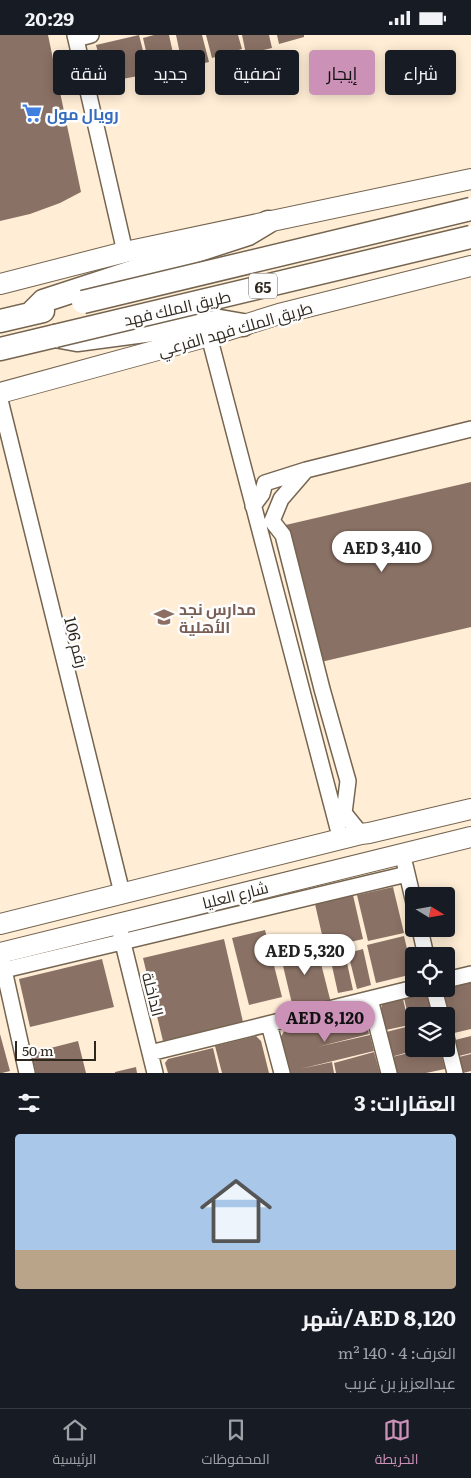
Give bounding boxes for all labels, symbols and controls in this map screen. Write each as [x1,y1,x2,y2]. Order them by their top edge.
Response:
text: 20:29 [25,4,74,32]
chip: شقة [53,50,125,95]
chip: جديد [135,50,205,95]
chip: تصفية [215,50,299,95]
chip: إيجار [309,50,375,95]
chip: شراء [385,50,456,95]
place label: رويال مول [47,101,119,125]
supermarket icon: رويال مول [21,102,43,124]
road number: 65 [249,273,277,299]
street label: طريق الملك فهد [121,283,233,331]
street label: طريق الملك فهد الفرعي [155,294,316,364]
pin: AED 3,410 [325,531,439,573]
text: AED 3,410 [343,535,421,559]
place label: مدارس نجد الأهلية [179,596,256,638]
school or university icon: مدارس نجد الأهلية [153,606,175,628]
street label: رقم 106 [58,614,95,670]
street label: شارع العليا [199,874,271,915]
north arrow [405,887,455,937]
map controls [405,887,455,1057]
pin: AED 5,320 [248,933,362,976]
text: AED 5,320 [265,938,345,962]
button: locate [405,947,455,997]
street label: الداخلة [137,969,171,1019]
pin: AED 8,120 [268,1001,382,1043]
text: AED 8,120 [286,1005,364,1029]
button: layers [405,1007,455,1057]
scale bar [15,1038,96,1061]
text: 50 m [22,1040,54,1060]
text: العقارات: 3 [354,1086,456,1117]
icon: filters [15,1089,43,1117]
icon: home [191,1166,281,1256]
text: AED 8,120/شهر [302,1301,456,1332]
text: الغرف: 4 · 140 m² [338,1340,456,1364]
text: عبدالعزيز بن غريب [344,1370,456,1394]
tab: الرئيسية [53,1416,96,1472]
tab: المحفوظات [202,1416,270,1472]
tab: الخريطة [375,1416,418,1472]

